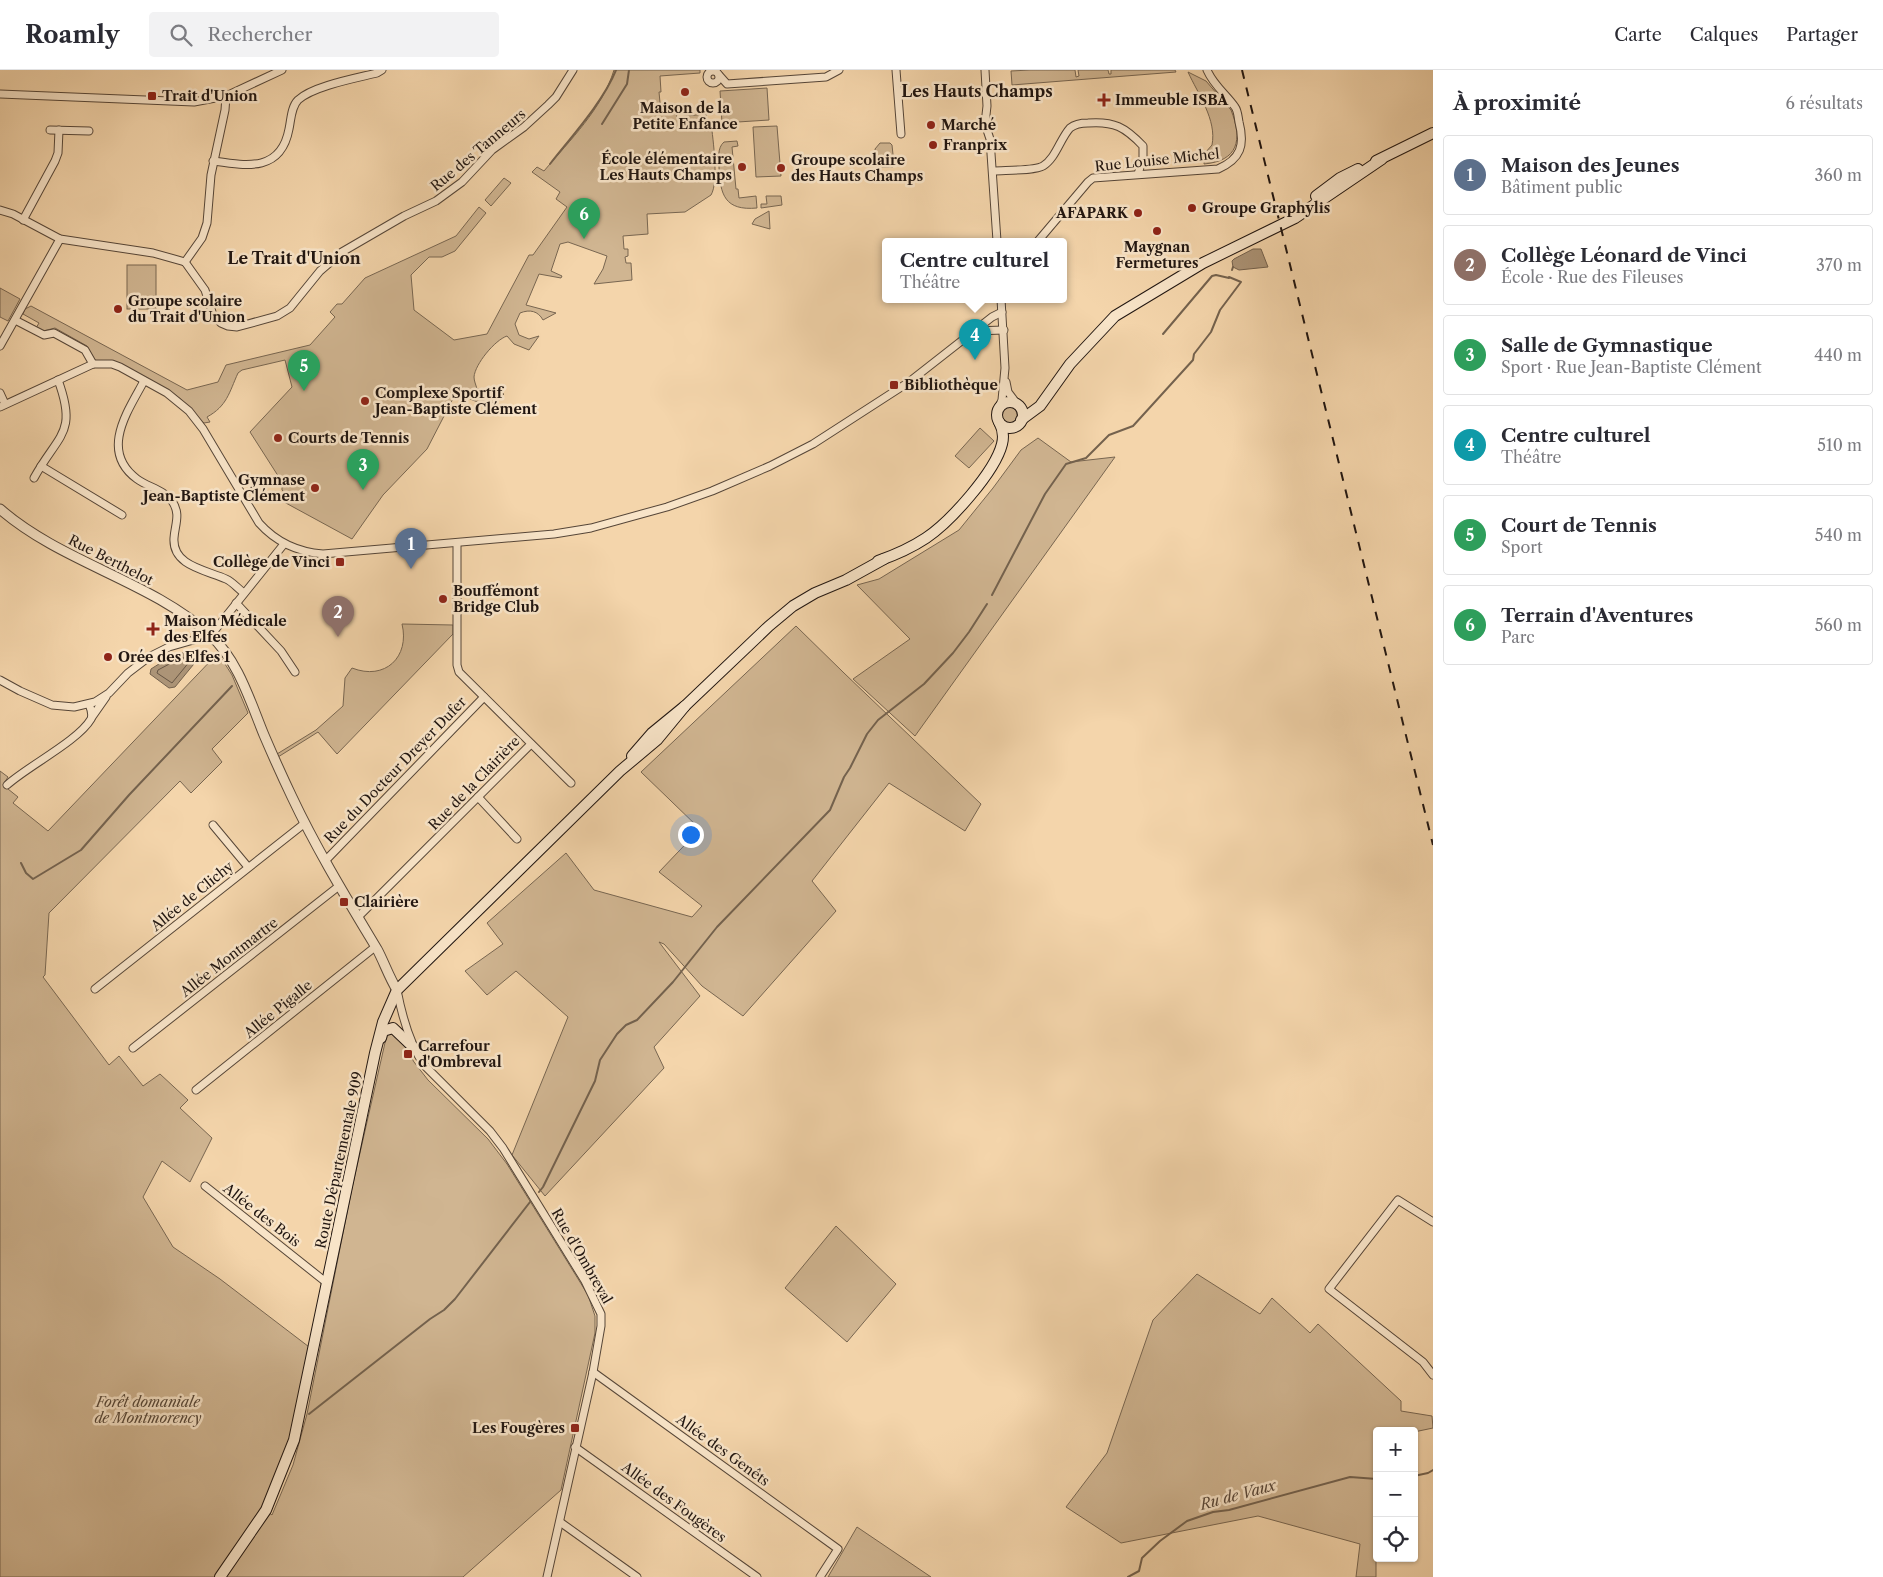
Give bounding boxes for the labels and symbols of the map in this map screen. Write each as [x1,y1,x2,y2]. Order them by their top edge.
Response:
district label: Les Hauts Champs [901,81,1053,101]
marker: Maison de la Petite Enfance [679,86,691,98]
place label: Trait d'Union [162,87,258,105]
marker: Trait d'Union [146,90,158,102]
place label: Immeuble ISBA [1115,91,1229,109]
marker: Immeuble ISBA [1097,93,1111,107]
place label: Maison de la Petite Enfance [632,99,738,133]
street label: Rue des Tanneurs [427,105,529,195]
place label: Marché [941,116,996,134]
marker: Marché [925,119,937,131]
place label: Franprix [943,136,1008,154]
marker: Franprix [927,139,939,151]
street label: Rue Louise Michel [1094,145,1220,175]
place label: École élémentaire Les Hauts Champs [599,149,732,184]
place label: Groupe scolaire des Hauts Champs [791,151,923,185]
marker: École élémentaire Les Hauts Champs [736,161,748,173]
marker: Groupe scolaire des Hauts Champs [775,162,787,174]
pin: 6 [568,198,600,239]
place label: Groupe Graphylis [1202,199,1330,217]
marker: Groupe Graphylis [1186,202,1198,214]
place label: AFAPARK [1055,204,1129,222]
marker: AFAPARK [1132,207,1144,219]
marker: Maygnan Fermetures [1151,225,1163,237]
place label: Maygnan Fermetures [1116,238,1198,272]
district label: Le Trait d'Union [227,248,361,268]
place label: Groupe scolaire du Trait d'Union [128,292,246,326]
marker: Groupe scolaire du Trait d'Union [112,303,124,315]
pin: 4 [959,319,991,360]
pin: 5 [288,350,320,391]
place label: Bibliothèque [904,376,998,394]
marker: Bibliothèque [888,379,900,391]
place label: Complexe Sportif Jean-Baptiste Clément [372,384,537,418]
marker: Complexe Sportif Jean-Baptiste Clément [359,395,371,407]
place label: Courts de Tennis [288,429,409,447]
marker: Courts de Tennis [272,432,284,444]
pin: 3 [347,449,379,490]
place label: Gymnase Jean-Baptiste Clément [140,471,305,505]
marker: Gymnase Jean-Baptiste Clément [309,482,321,494]
pin: 1 [395,528,427,569]
street label: Rue Berthelot [65,531,157,589]
place label: Collège de Vinci [213,553,330,571]
marker: Collège de Vinci [334,556,346,568]
place label: Bouffémont Bridge Club [453,582,539,616]
marker: Bouffémont Bridge Club [437,593,449,605]
pin: 2 [322,596,354,637]
place label: Maison Médicale des Elfes [164,612,287,646]
marker: Maison Médicale des Elfes [146,622,160,636]
place label: Orée des Elfes 1 [118,648,231,666]
marker: Orée des Elfes 1 [102,651,114,663]
street label: Rue du Docteur Dreyer Dufer [320,693,470,847]
street label: Rue de la Clairière [425,732,524,834]
your location [678,822,704,848]
street label: Allée de Clichy [146,857,237,935]
place label: Clairière [354,893,419,911]
marker: Clairière [338,896,350,908]
street label: Allée Montmartre [176,913,282,1001]
street label: Allée Pigalle [240,976,316,1043]
place label: Carrefour d'Ombreval [418,1037,502,1071]
marker: Carrefour d'Ombreval [402,1048,414,1060]
street label: Route Départementale 909 [311,1070,367,1250]
street label: Allée des Bois [219,1179,304,1251]
street label: Rue d'Ombreval [547,1205,617,1307]
park label: Forêt domaniale de Montmorency [94,1393,202,1427]
street label: Allée des Genêts [672,1409,773,1490]
place label: Les Fougères [472,1419,565,1437]
marker: Les Fougères [569,1422,581,1434]
street label: Allée des Fougères [617,1457,730,1546]
water label: Ru de Vaux [1197,1475,1279,1514]

